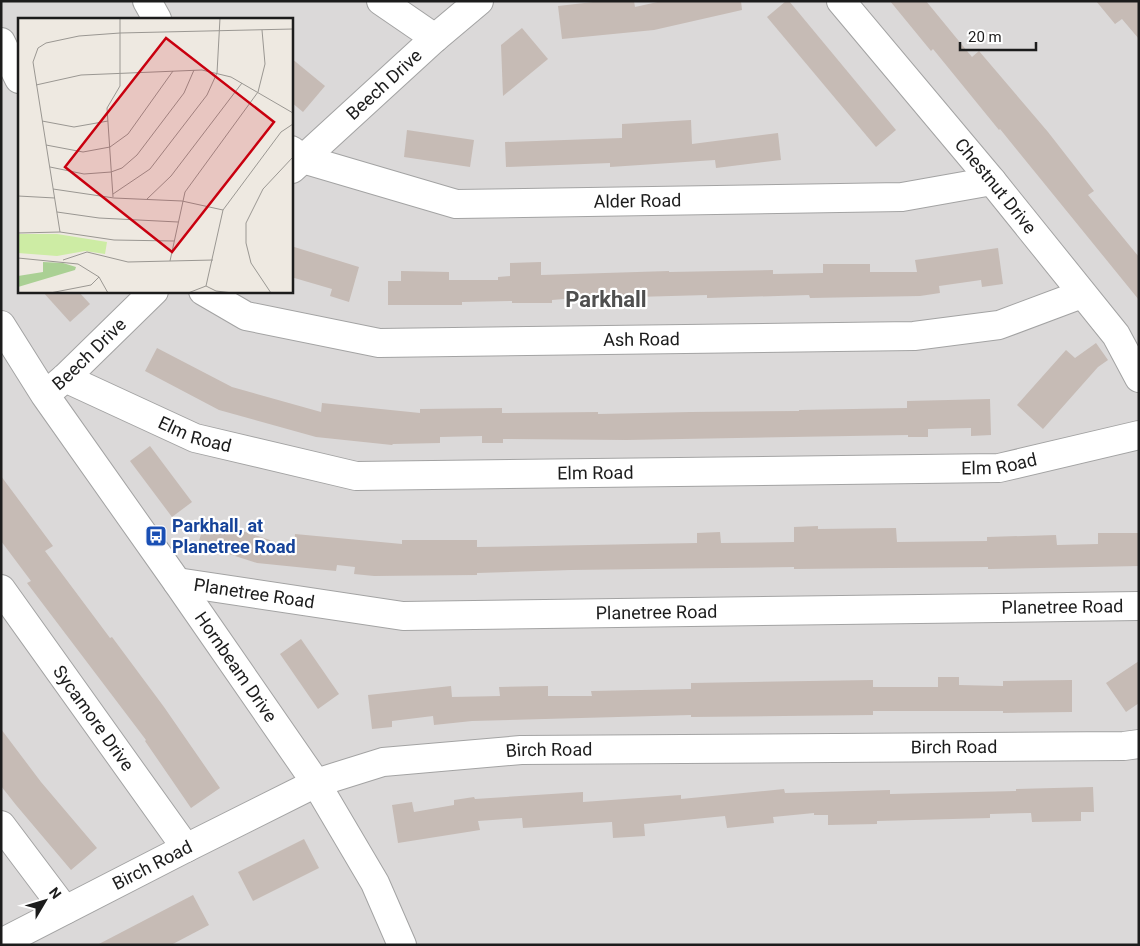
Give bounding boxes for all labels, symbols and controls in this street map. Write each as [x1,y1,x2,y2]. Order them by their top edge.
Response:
inset map [18,18,292,292]
scale bar [960,20,1036,52]
text: 20 m [968,28,1002,46]
street label: Beech Drive [342,45,426,124]
street label: Chestnut Drive [951,134,1041,238]
street label: Alder Road [593,189,682,212]
district label: Parkhall [565,287,647,312]
street label: Beech Drive [48,313,130,394]
street label: Ash Road [603,328,680,350]
street label: Elm Road [155,412,233,456]
street label: Elm Road [961,448,1039,478]
street label: Elm Road [557,462,634,483]
place label: Parkhall, at Planetree Road [172,515,296,557]
bus stop icon: Parkhall, at Planetree Road [144,524,168,548]
street label: Planetree Road [192,574,316,613]
street label: Planetree Road [1001,595,1123,618]
street label: Planetree Road [595,601,717,623]
street label: Hornbeam Drive [191,608,282,726]
street label: Sycamore Drive [49,661,139,775]
street label: Birch Road [911,736,997,757]
street label: Birch Road [505,739,592,761]
street label: Birch Road [109,836,195,894]
north arrow [20,876,70,926]
text: N [46,884,65,902]

